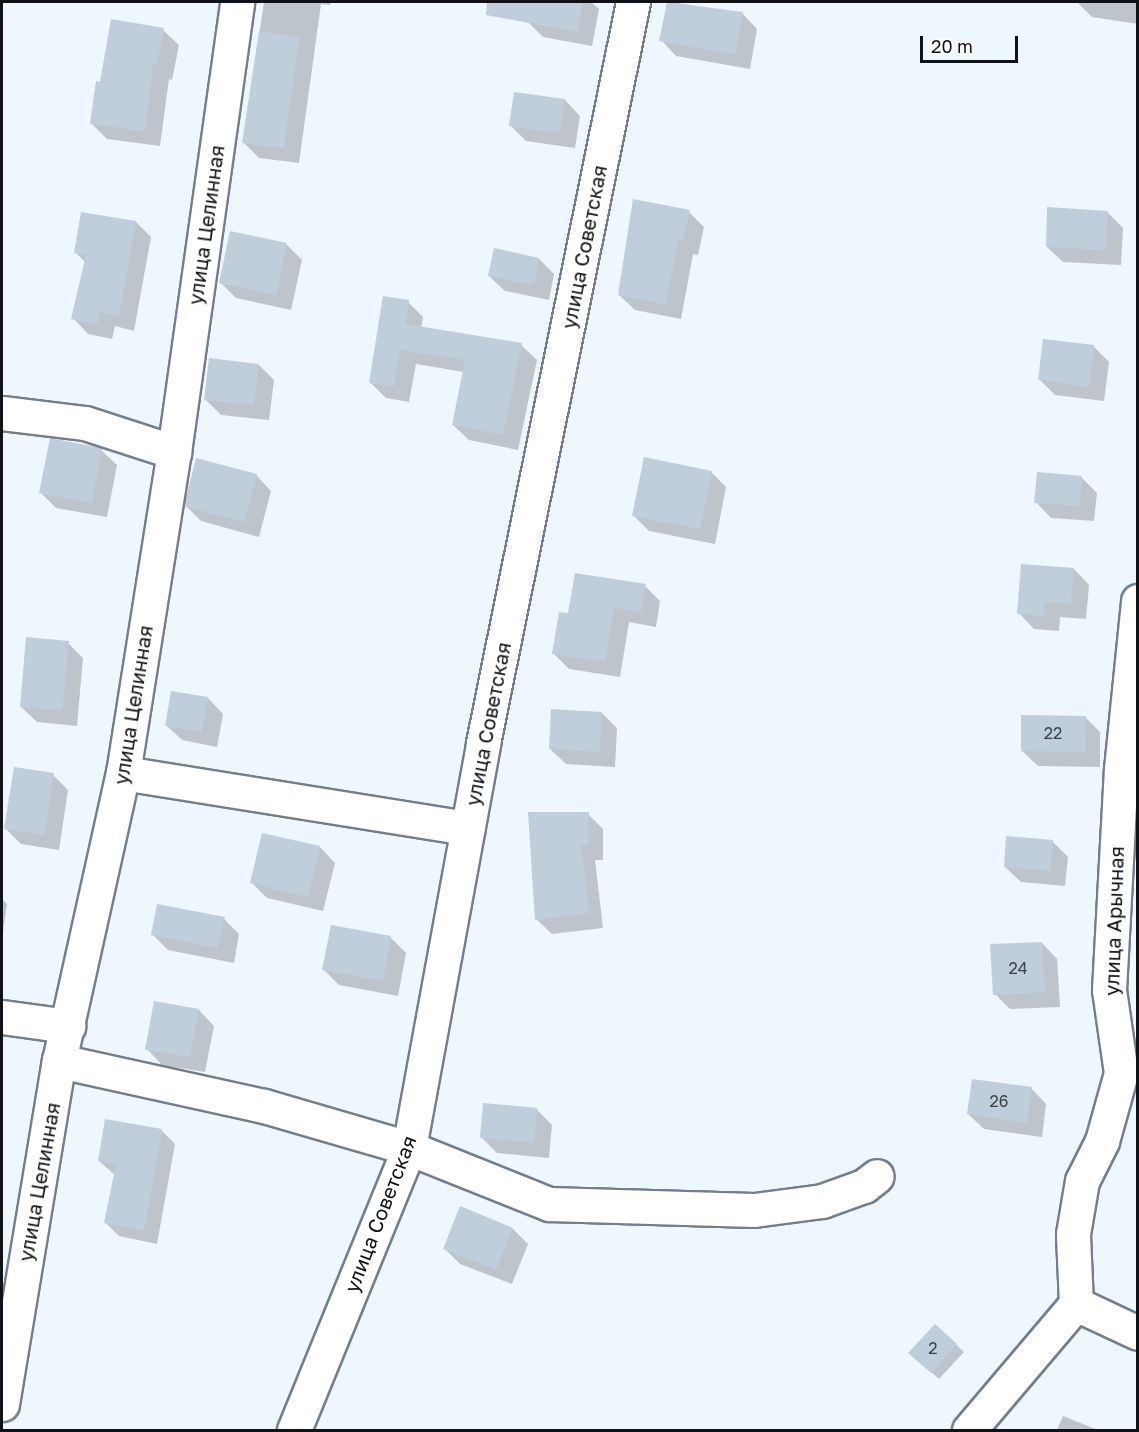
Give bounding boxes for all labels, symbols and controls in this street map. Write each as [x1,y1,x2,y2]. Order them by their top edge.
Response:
scale bar [923,24,1020,62]
text: 20 m [931,35,973,57]
street label: улица Целинная [183,144,229,306]
street label: улица Советская [556,163,612,331]
street label: улица Целинная [109,624,157,786]
street label: улица Советская [460,640,516,808]
house number: 22 [1044,723,1062,743]
street label: улица Арычная [1099,846,1129,996]
house number: 24 [1008,958,1028,978]
house number: 26 [990,1091,1008,1111]
street label: улица Целинная [13,1101,65,1263]
street label: улица Советская [339,1132,421,1296]
house number: 2 [928,1338,938,1358]

